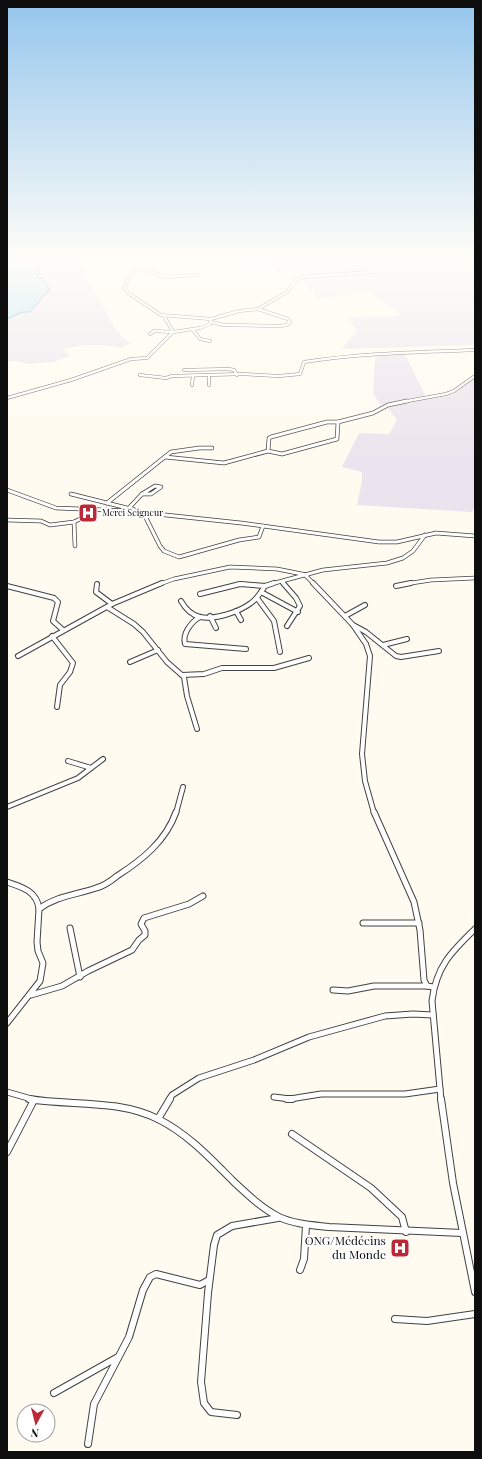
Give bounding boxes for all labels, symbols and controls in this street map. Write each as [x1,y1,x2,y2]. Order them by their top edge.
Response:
hospital icon: Merci Seigneur [77,502,99,524]
place label: Merci Seigneur [102,506,163,518]
place label: ONG/Médécins du Monde [305,1232,386,1262]
hospital icon: ONG/Médécins du Monde [389,1237,411,1259]
north arrow [16,1403,56,1443]
text: N [30,1425,40,1441]

